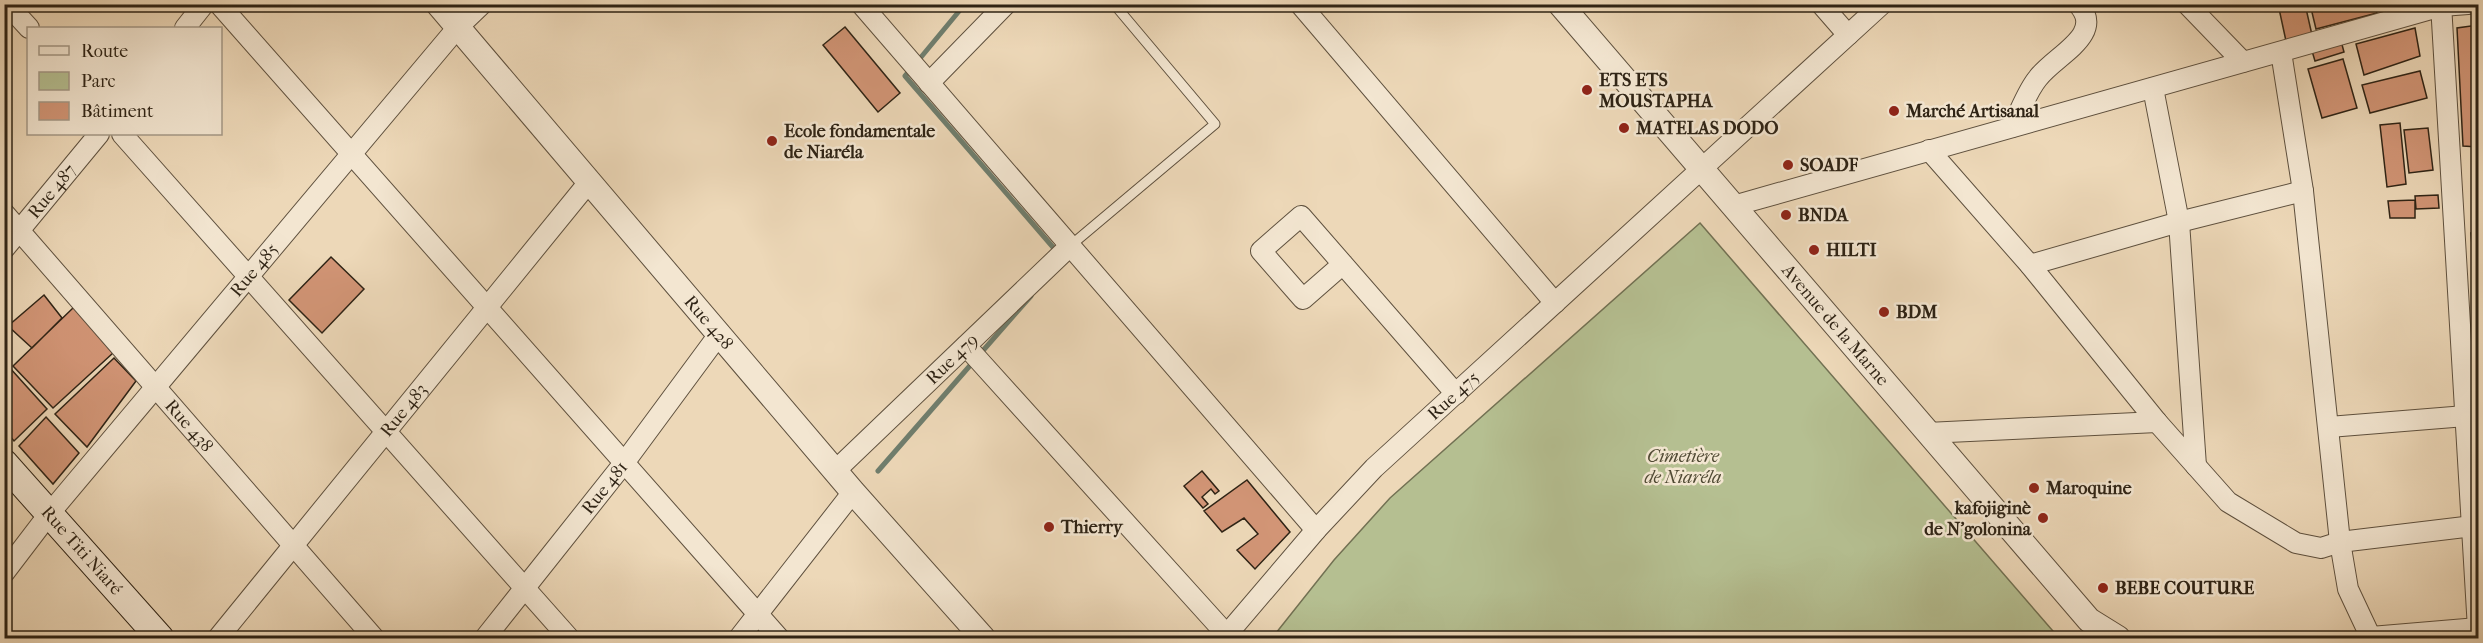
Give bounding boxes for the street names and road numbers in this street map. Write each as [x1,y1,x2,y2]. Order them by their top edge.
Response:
street label: Rue 487 [23,160,80,223]
street label: Rue 485 [226,239,283,301]
street label: Avenue de la Marne [1777,259,1894,390]
street label: Rue 428 [680,291,738,354]
street label: Rue 479 [922,329,982,389]
street label: Rue 475 [1423,367,1483,424]
street label: Rue 483 [376,379,431,441]
street label: Rue 438 [161,395,218,456]
street label: Rue 481 [577,457,632,518]
street label: Rue Titi Niaré [37,502,127,599]

